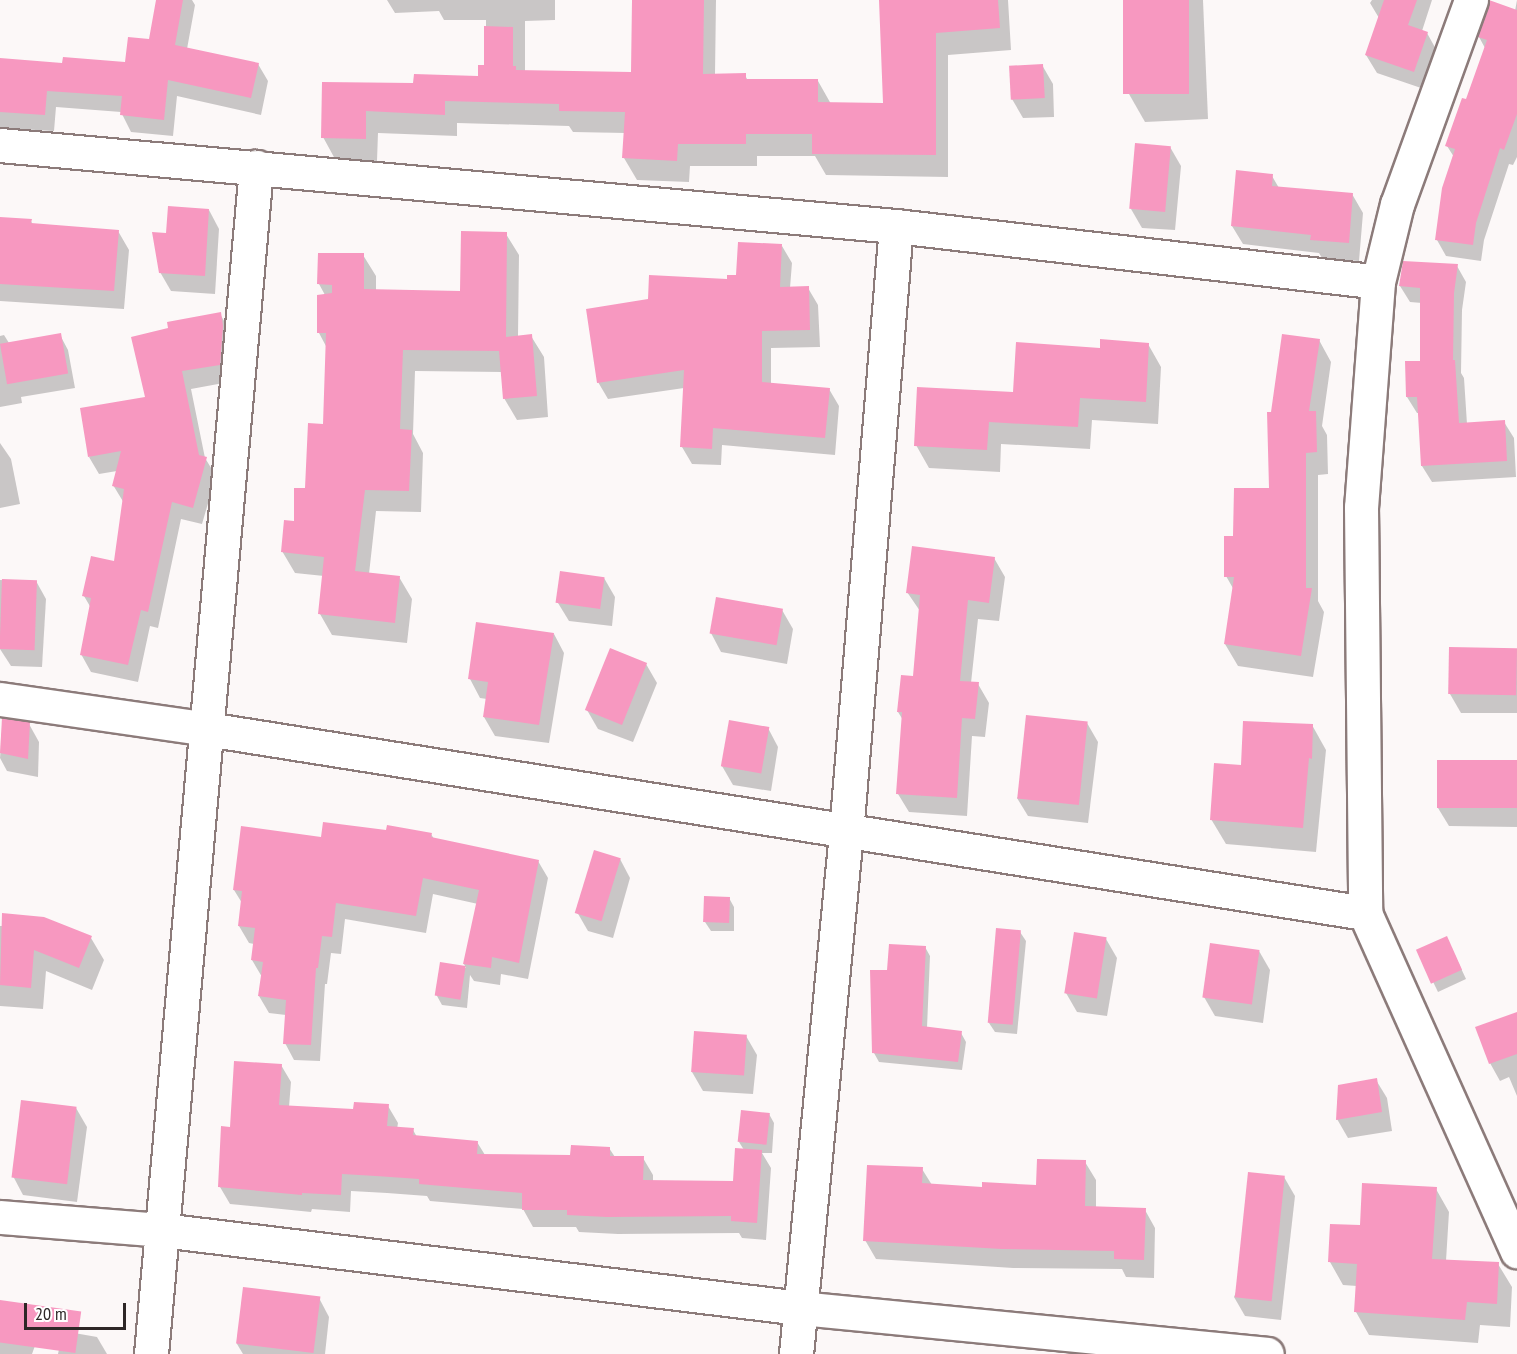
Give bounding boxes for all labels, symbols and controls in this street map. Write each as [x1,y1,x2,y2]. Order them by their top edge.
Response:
scale bar [27,1291,129,1329]
text: 20 m [35,1302,67,1325]

